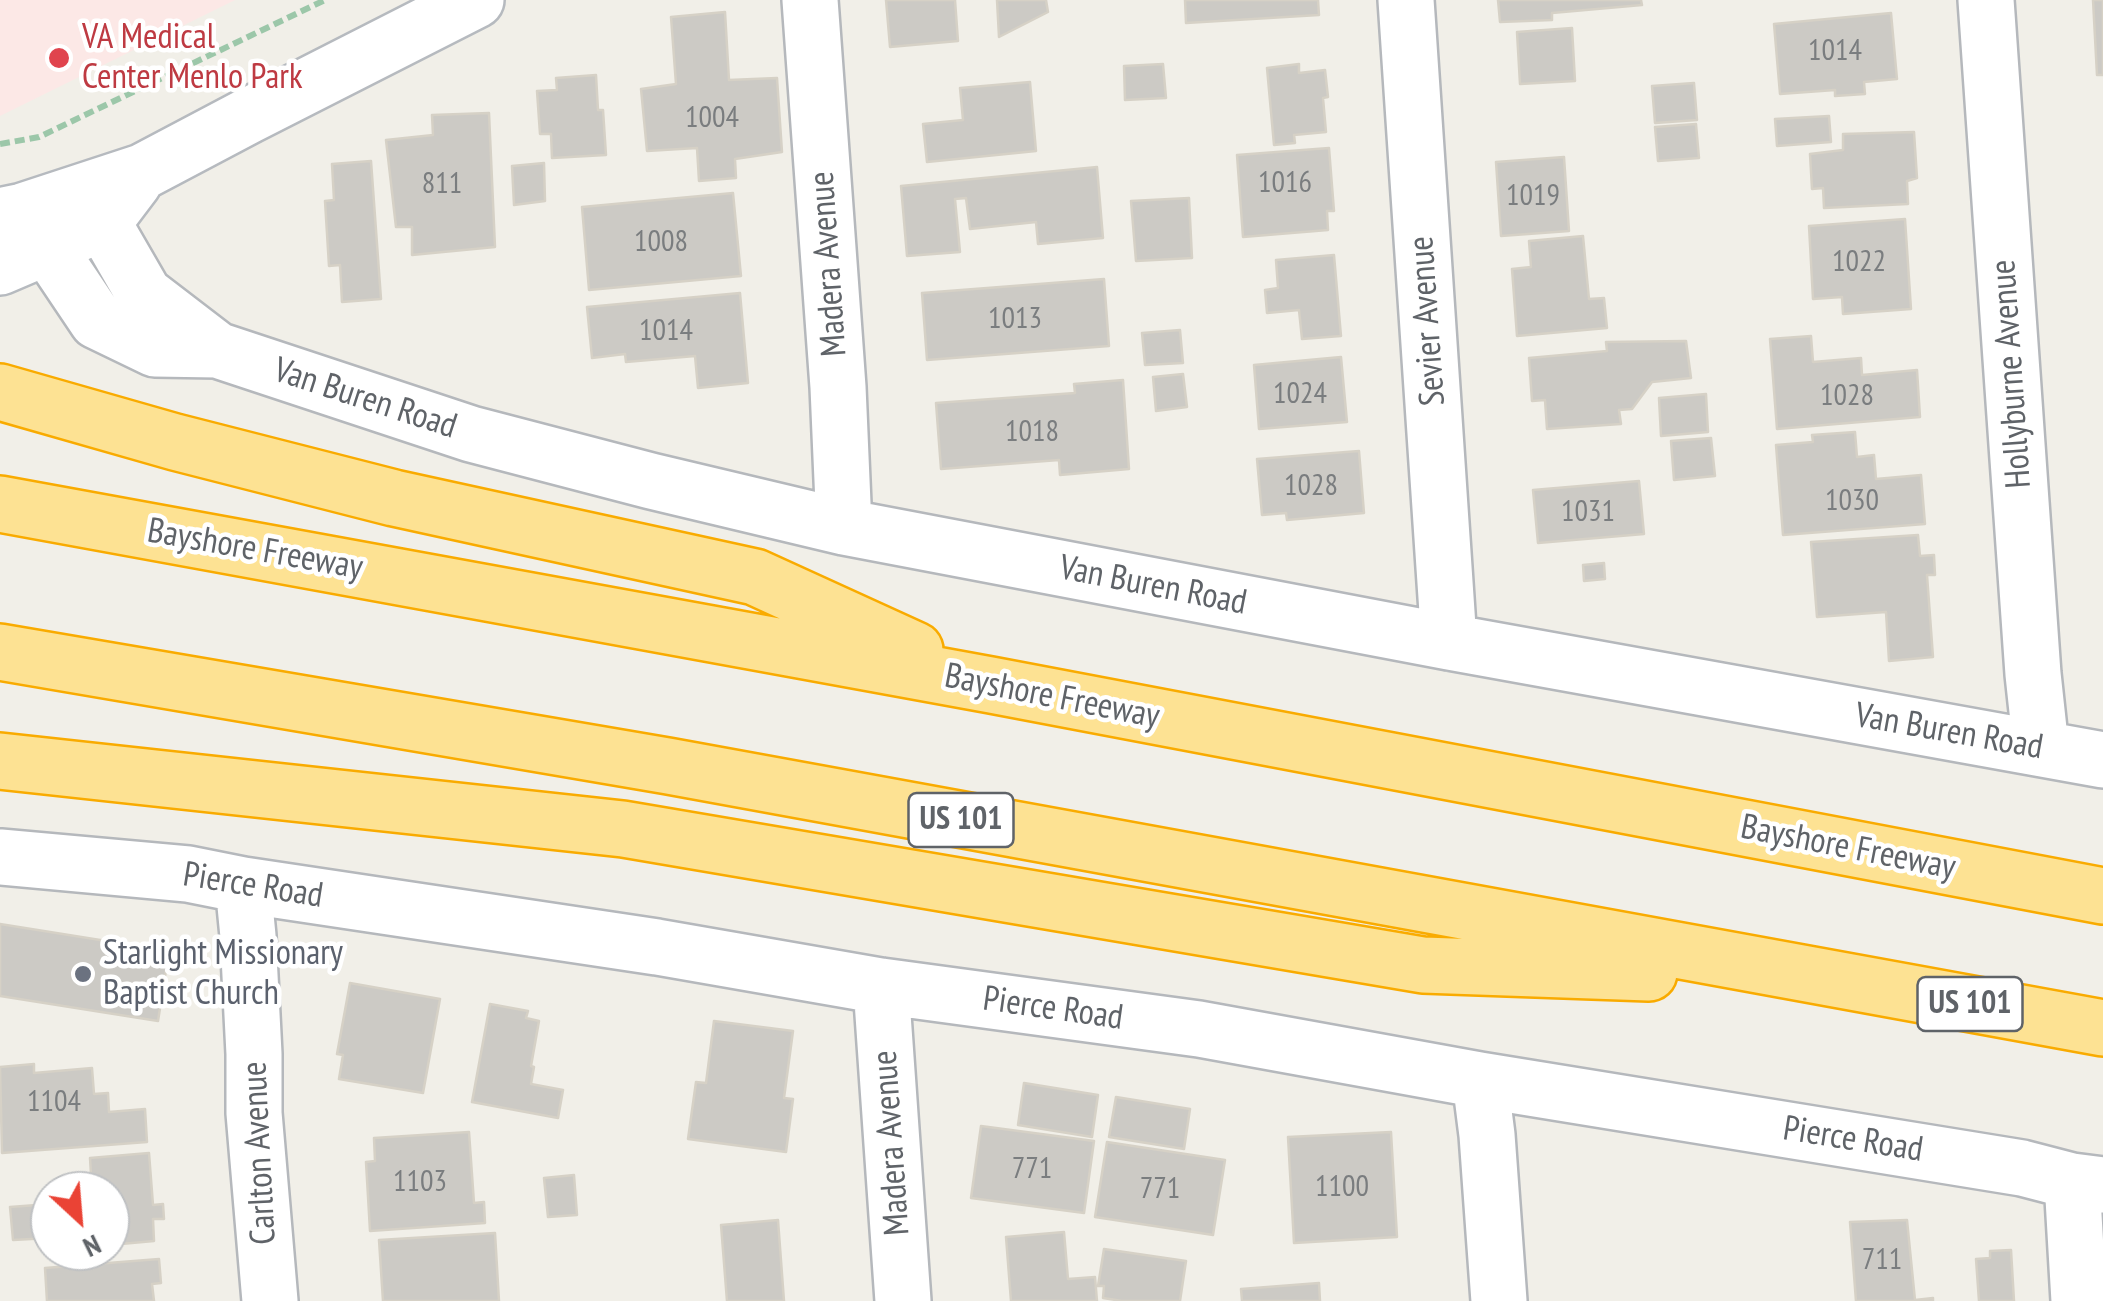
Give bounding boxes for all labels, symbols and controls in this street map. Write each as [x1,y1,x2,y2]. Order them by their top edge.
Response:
place label: VA Medical Center Menlo Park [82,17,302,99]
house number: 1014 [1808,33,1862,69]
marker: VA Medical Center Menlo Park [46,45,72,71]
house number: 1004 [685,100,739,136]
house number: 1016 [1258,165,1312,201]
house number: 811 [422,166,462,202]
street label: Madera Avenue [802,170,856,358]
house number: 1019 [1506,178,1560,214]
house number: 1008 [634,224,688,260]
street label: Sevier Avenue [1401,235,1455,407]
house number: 1022 [1832,244,1886,280]
street label: Hollyburne Avenue [1983,258,2041,490]
house number: 1013 [988,301,1042,337]
house number: 1014 [639,313,693,349]
street label: Van Buren Road [268,350,462,448]
house number: 1024 [1273,376,1327,412]
house number: 1028 [1820,378,1874,414]
house number: 1018 [1005,414,1059,450]
house number: 1028 [1284,468,1338,504]
house number: 1030 [1825,483,1879,519]
house number: 1031 [1561,494,1615,530]
street label: Bayshore Freeway [144,510,366,590]
street label: Van Buren Road [1056,547,1250,625]
street label: Bayshore Freeway [941,656,1163,738]
street label: Van Buren Road [1852,695,2046,769]
road number: US 101 [908,793,1014,847]
street label: Bayshore Freeway [1737,807,1959,889]
street label: Pierce Road [180,854,326,918]
place label: Starlight Missionary Baptist Church [103,933,343,1015]
marker: Starlight Missionary Baptist Church [72,963,94,985]
road number: US 101 [1918,977,2022,1031]
street label: Pierce Road [980,978,1126,1040]
street label: Madera Avenue [865,1049,919,1237]
street label: Carlton Avenue [234,1060,286,1246]
house number: 1104 [27,1084,81,1120]
street label: Pierce Road [1780,1108,1926,1172]
house number: 771 [1012,1151,1052,1187]
house number: 1103 [393,1164,447,1200]
house number: 1100 [1315,1169,1369,1205]
north arrow [30,1171,130,1271]
house number: 771 [1140,1171,1180,1207]
text: N [78,1227,107,1267]
house number: 711 [1862,1242,1902,1278]

